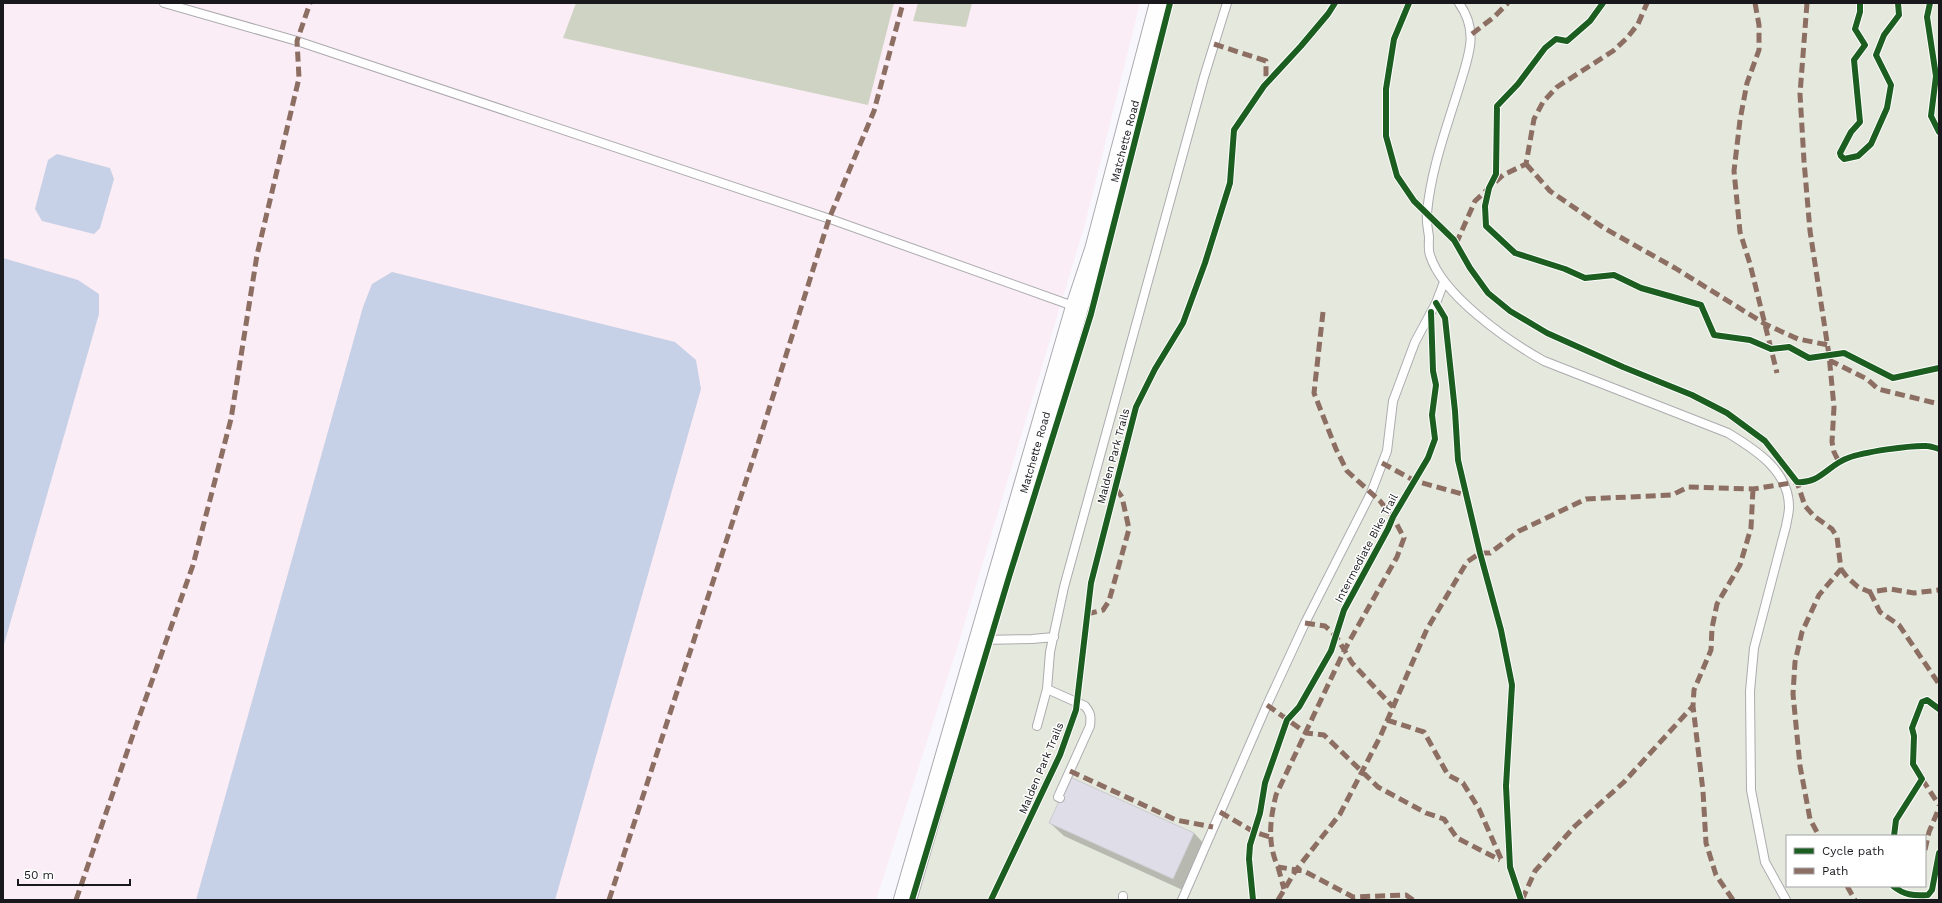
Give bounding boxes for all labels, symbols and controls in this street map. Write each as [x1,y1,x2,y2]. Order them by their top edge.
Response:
street label: Matchette Road [1108,99,1142,184]
street label: Malden Park Trails [1095,407,1133,505]
street label: Matchette Road [1017,410,1053,495]
street label: Intermediate Bike Trail [1332,491,1401,605]
street label: Malden Park Trails [1016,720,1067,816]
legend [1786,835,1926,887]
text: Cycle path [1822,844,1884,858]
scale bar [18,861,130,887]
text: Path [1822,864,1848,878]
text: 50 m [24,868,54,882]

